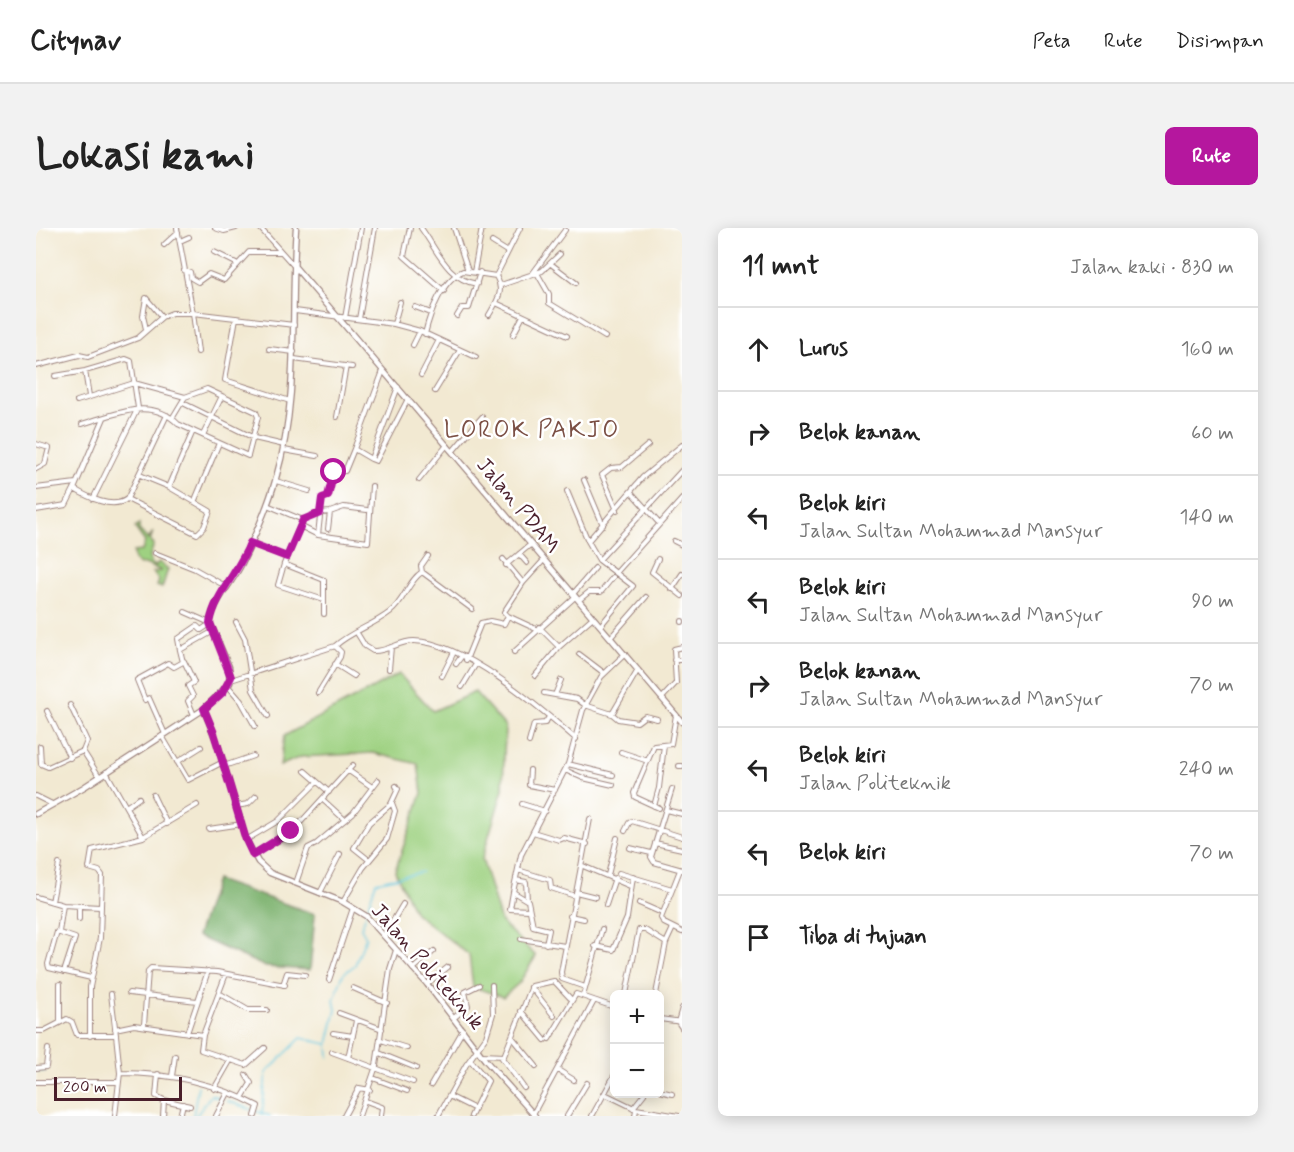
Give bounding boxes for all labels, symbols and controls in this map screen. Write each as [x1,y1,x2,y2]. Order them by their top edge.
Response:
text: Citynav [30,23,121,60]
text: Peta [1033,27,1071,55]
text: Rute [1104,27,1143,55]
text: Disimpan [1176,27,1264,55]
button: Rute [1165,127,1258,185]
text: Lokasi kami [36,129,255,184]
text: 11 mnt [742,250,819,284]
text: Jalan kaki · 830 m [1070,254,1234,281]
icon: ahead [742,333,775,366]
text: Lurus [799,335,848,363]
text: 160 m [1181,336,1234,363]
district label: LOROK PAKJO [444,415,620,446]
icon: right [742,417,775,450]
text: Belok kanan [799,419,920,447]
text: 60 m [1191,420,1234,447]
street label: Jalan PDAM [470,452,567,559]
route start [320,458,346,484]
text: Belok kiri [799,490,886,518]
icon: left [742,501,775,534]
text: 140 m [1180,504,1234,531]
text: Jalan Sultan Mohammad Mansyur [799,518,1102,545]
text: Belok kiri [799,574,886,602]
icon: left [742,585,775,618]
text: 90 m [1191,588,1234,615]
text: Jalan Sultan Mohammad Mansyur [799,602,1102,629]
text: Belok kanan [799,658,920,686]
icon: right [742,669,775,702]
text: 70 m [1189,672,1234,699]
text: Jalan Sultan Mohammad Mansyur [799,686,1102,713]
text: Belok kiri [799,742,886,770]
icon: left [742,753,775,786]
text: 240 m [1179,756,1234,783]
text: Jalan Politeknik [799,770,951,797]
route end [277,817,303,843]
icon: left [742,837,775,870]
text: Belok kiri [799,839,886,867]
text: 70 m [1189,840,1234,867]
street label: Jalan Politeknik [364,897,490,1036]
icon: arrive [742,921,775,954]
text: Tiba di tujuan [799,923,927,951]
map controls [610,990,664,1098]
button: + [610,990,664,1044]
button: − [610,1044,664,1098]
scale bar [54,1074,182,1102]
text: 200 m [63,1077,107,1098]

